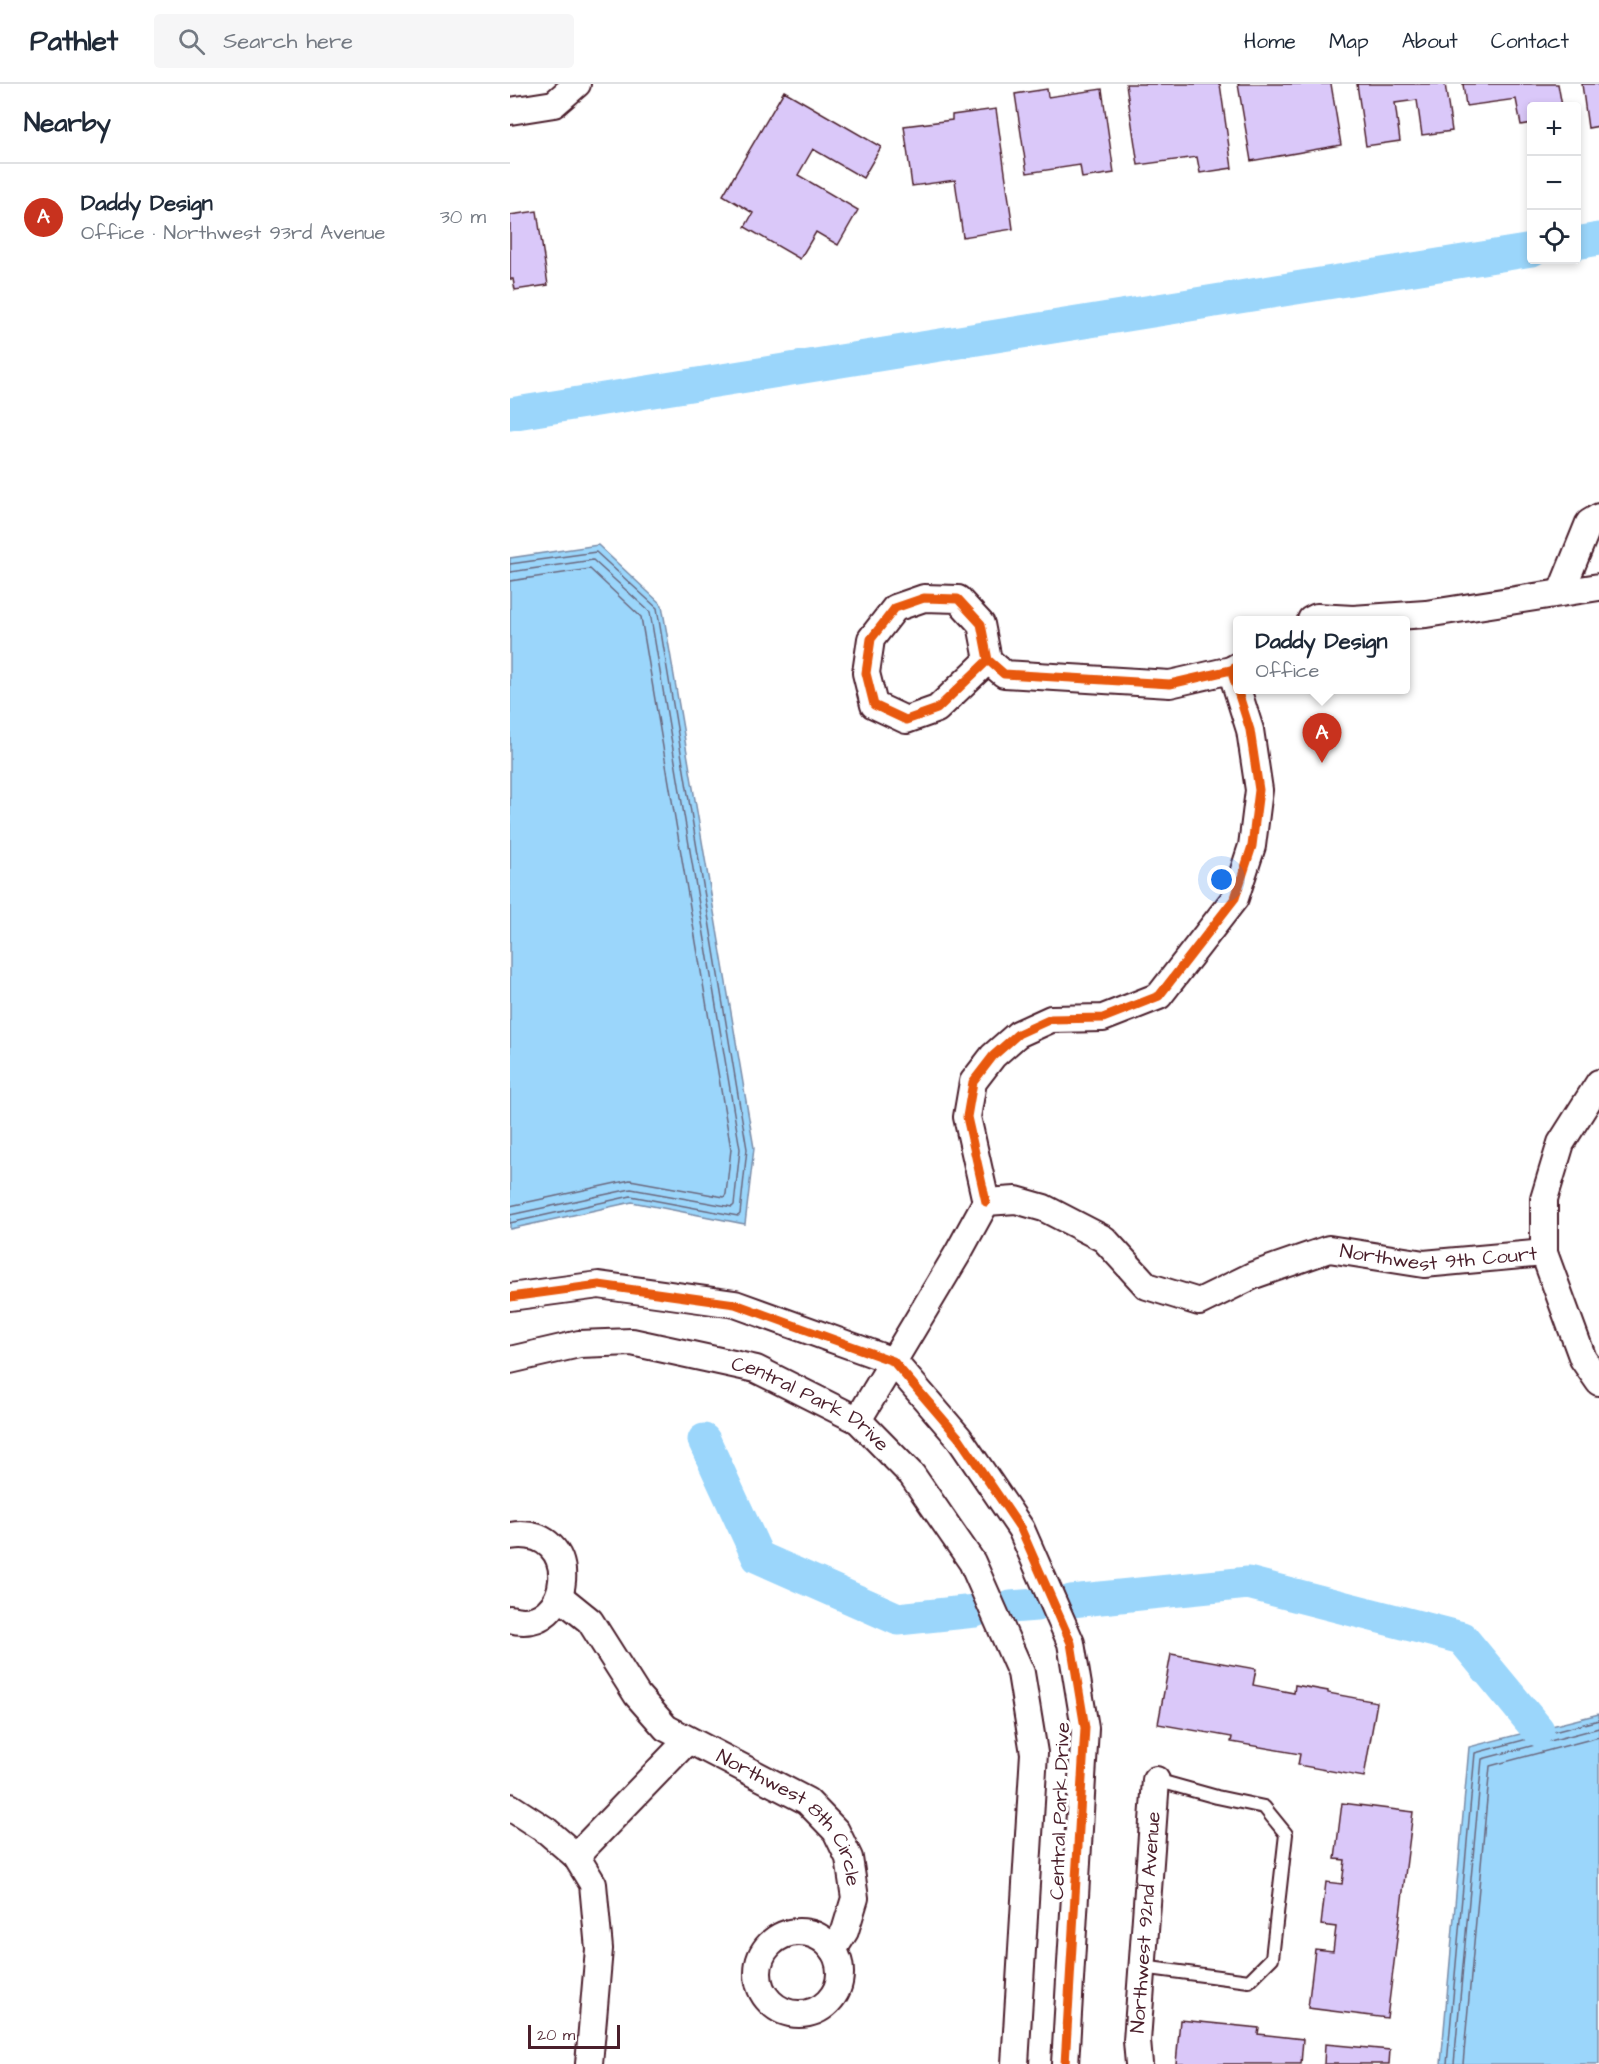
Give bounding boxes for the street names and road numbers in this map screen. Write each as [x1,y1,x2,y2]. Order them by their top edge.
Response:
street label: Northwest 9th Court [1338,1237,1538,1278]
street label: Central Park Drive [729,1350,896,1458]
street label: Central Park Drive [1043,1721,1077,1900]
street label: Northwest 8th Circle [712,1743,867,1888]
street label: Northwest 92nd Avenue [1124,1810,1168,2034]

